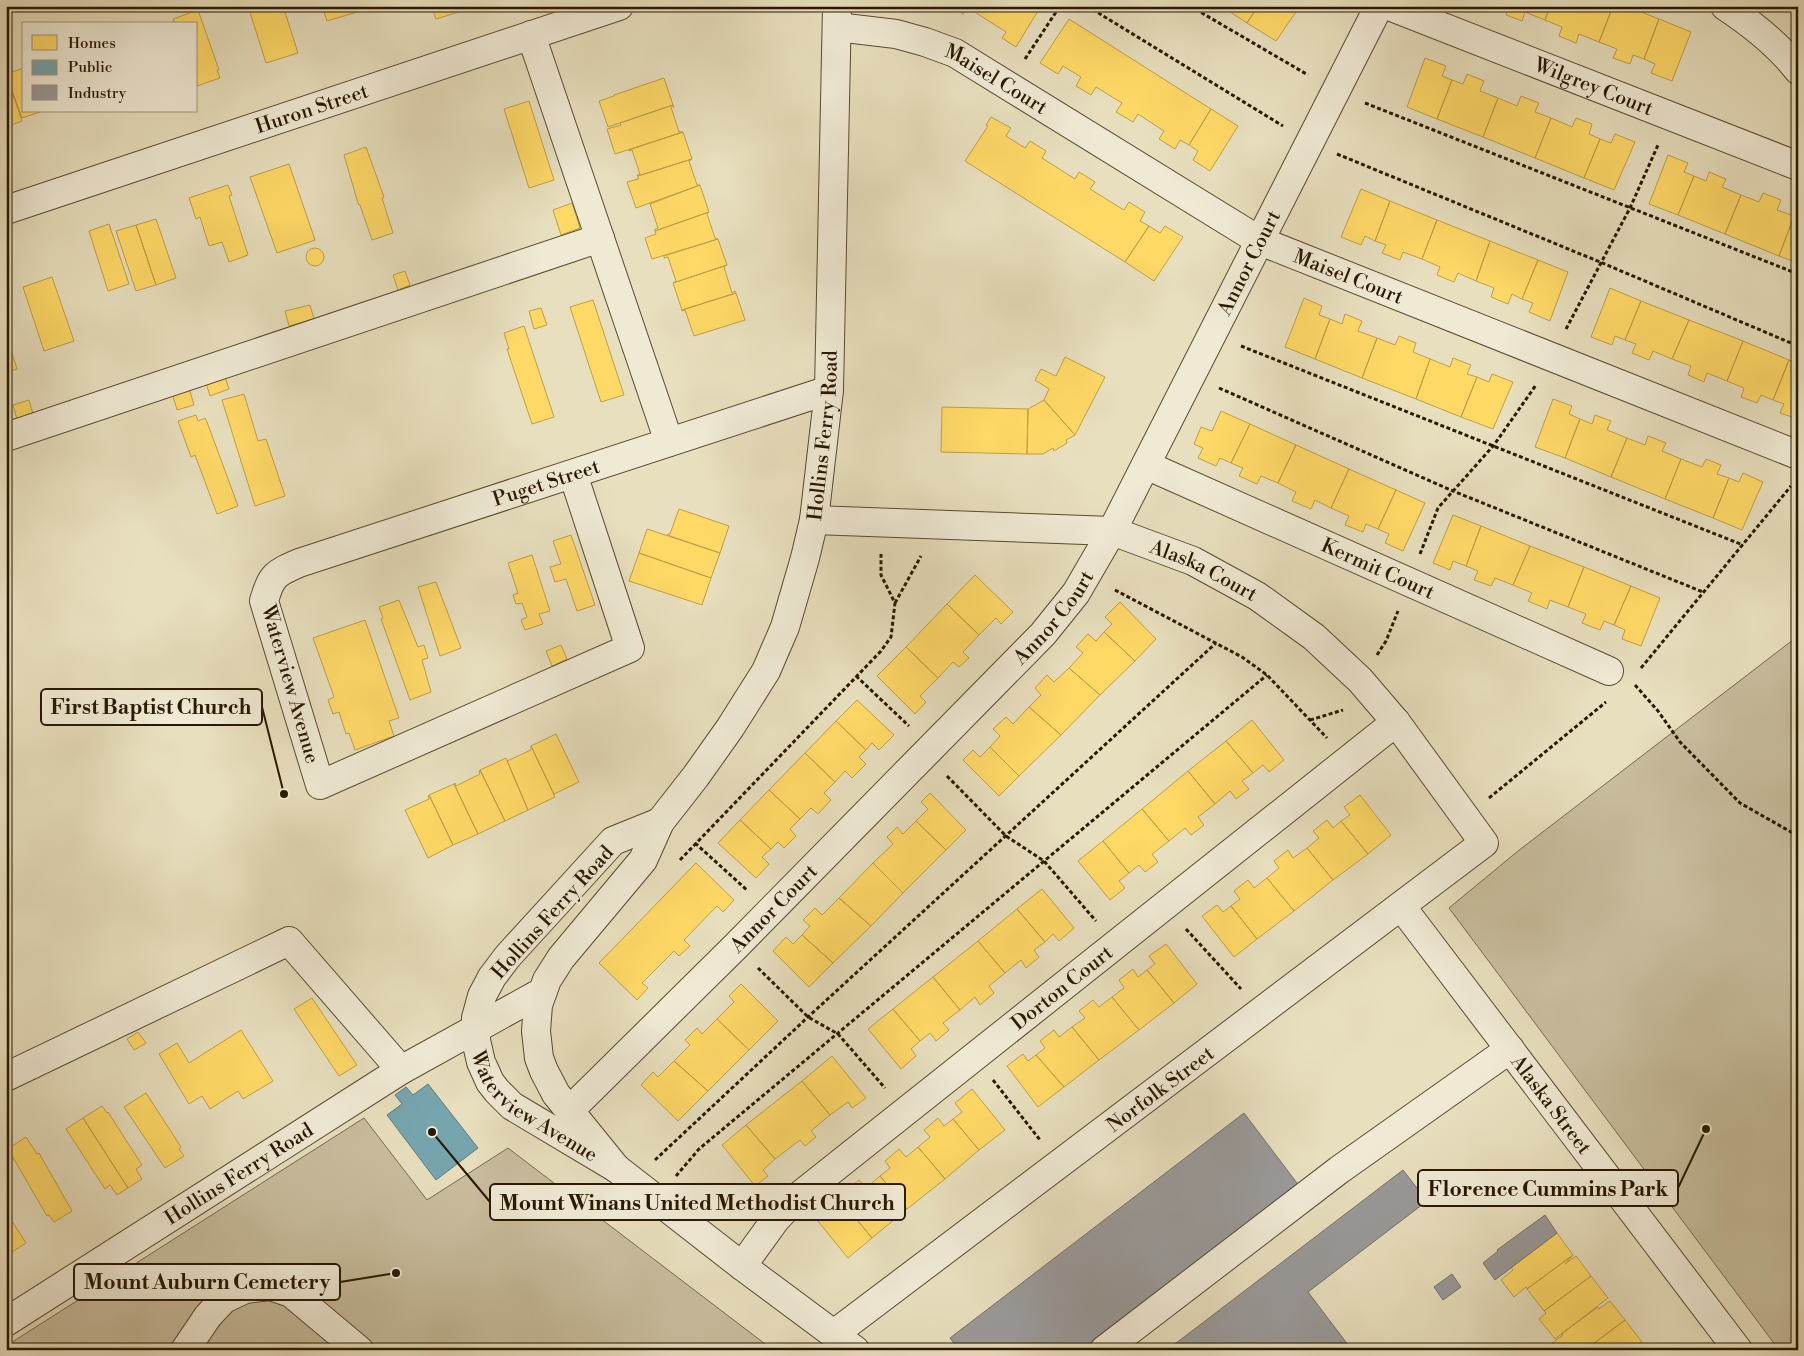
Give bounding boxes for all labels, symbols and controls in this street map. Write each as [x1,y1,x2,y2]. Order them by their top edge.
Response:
legend [22,22,198,112]
text: Homes [68,34,116,53]
street label: Maisel Court [941,39,1051,121]
street label: Wilgrey Court [1529,53,1657,122]
text: Public [68,58,112,77]
street label: Huron Street [252,79,372,140]
text: Industry [68,84,127,103]
street label: Annor Court [1212,207,1287,321]
street label: Maisel Court [1289,245,1406,311]
street label: Hollins Ferry Road [803,349,844,522]
street label: Puget Street [490,455,603,513]
street label: Kermit Court [1317,534,1438,606]
street label: Alaska Court [1145,535,1261,608]
street label: Annor Court [1008,567,1100,671]
street label: Waterview Avenue [255,601,324,767]
callout: First Baptist Church [41,689,262,725]
text: First Baptist Church [50,695,252,721]
street label: Hollins Ferry Road [487,841,620,985]
street label: Annor Court [725,860,823,959]
street label: Dorton Court [1007,941,1119,1037]
street label: Norfolk Street [1102,1042,1219,1139]
street label: Waterview Avenue [465,1047,602,1168]
street label: Alaska Street [1504,1050,1596,1160]
street label: Hollins Ferry Road [161,1118,319,1231]
callout: Florence Cummins Park [1418,1170,1678,1206]
text: Florence Cummins Park [1428,1177,1669,1203]
callout: Mount Winans United Methodist Church [490,1184,905,1220]
text: Mount Winans United Methodist Church [499,1191,895,1217]
callout: Mount Auburn Cemetery [74,1264,340,1300]
text: Mount Auburn Cemetery [84,1270,331,1296]

